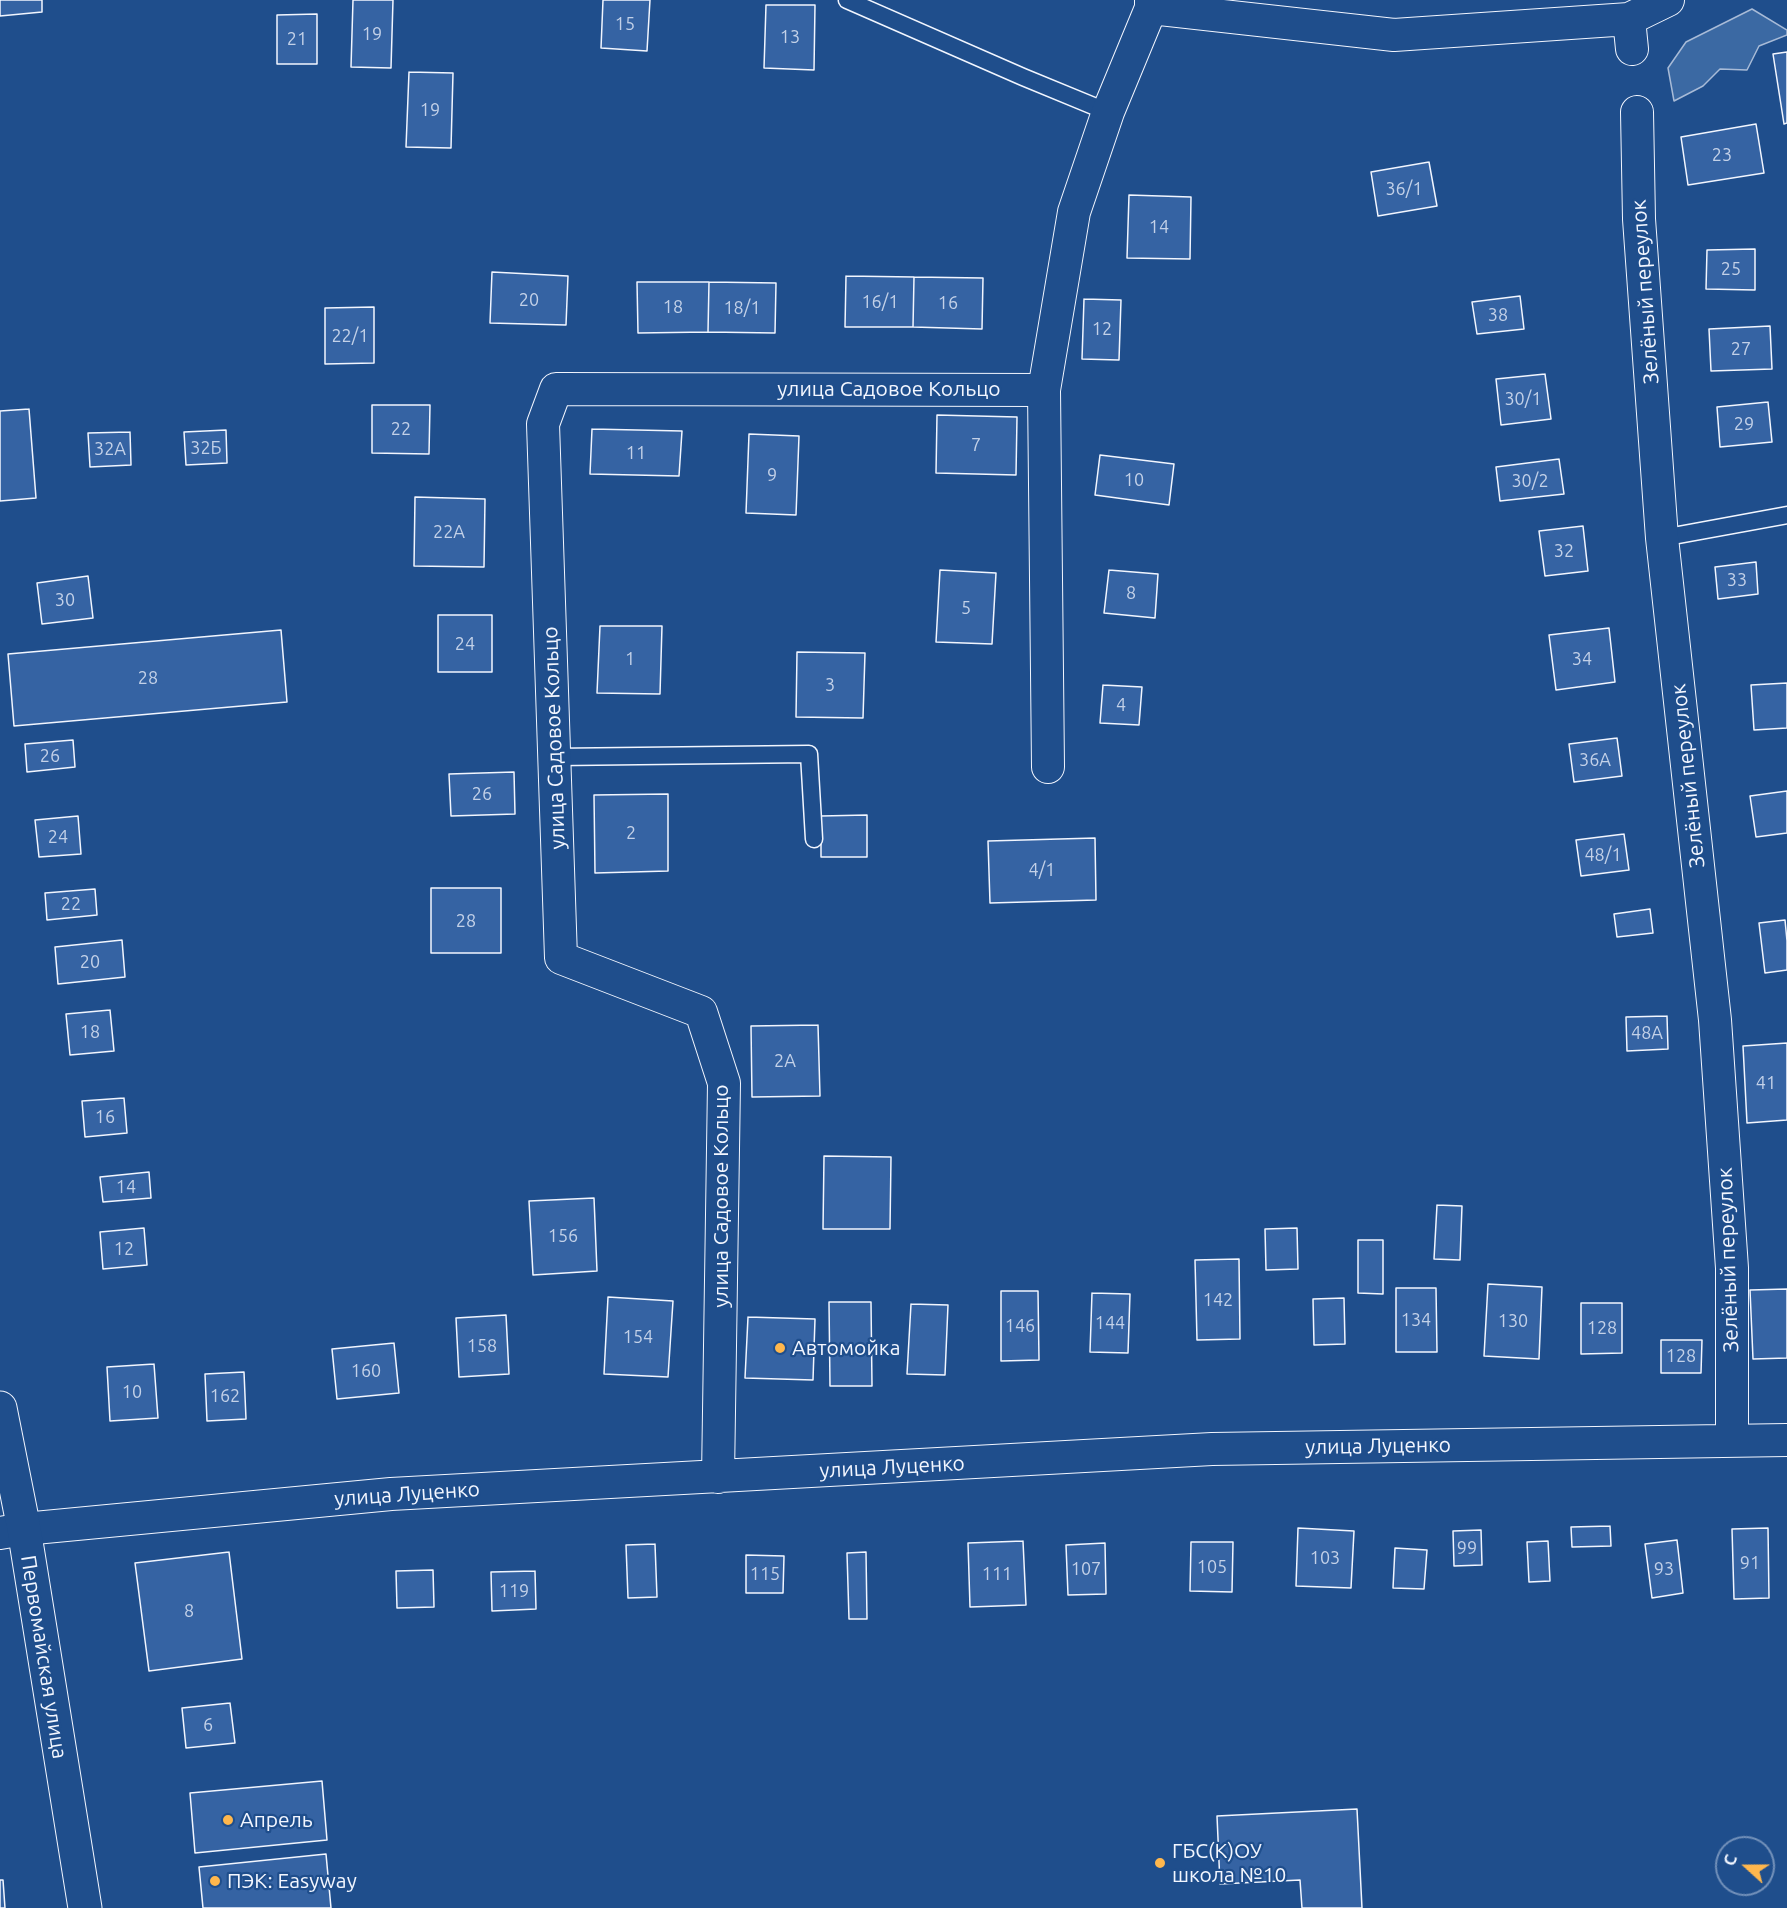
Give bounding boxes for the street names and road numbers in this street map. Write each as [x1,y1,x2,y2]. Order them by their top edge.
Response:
street label: Зелёный переулок [1626,199,1664,385]
street label: улица Садовое Кольцо [777,376,1001,402]
street label: улица Садовое Кольцо [538,626,570,850]
street label: Зелёный переулок [1666,683,1710,869]
street label: улица Садовое Кольцо [708,1084,734,1308]
street label: Зелёный переулок [1712,1167,1744,1353]
street label: улица Луценко [1305,1432,1451,1460]
street label: улица Луценко [819,1451,965,1483]
street label: улица Луценко [333,1476,481,1512]
street label: Первомайская улица [15,1553,73,1761]

